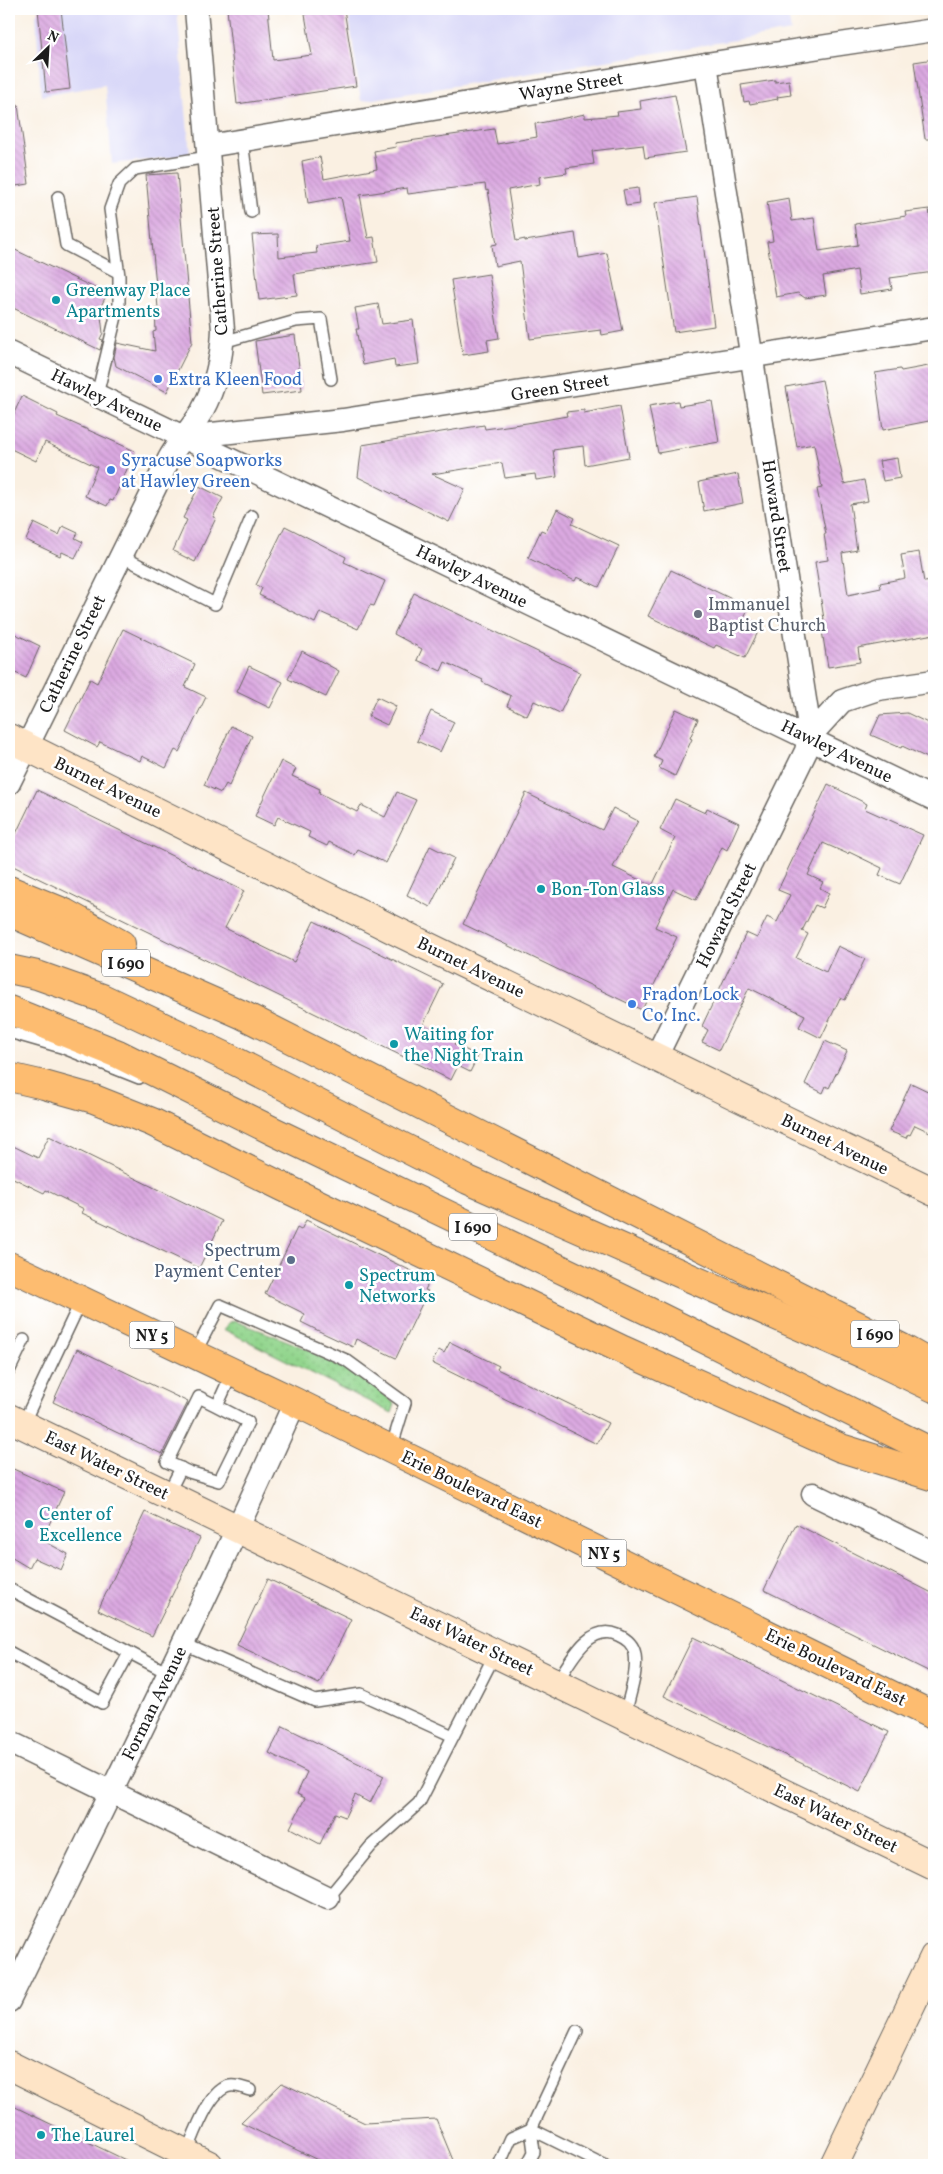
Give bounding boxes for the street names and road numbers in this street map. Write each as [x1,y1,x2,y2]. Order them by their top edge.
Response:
street label: Wayne Street [517,67,625,108]
street label: Catherine Street [202,206,235,336]
street label: Hawley Avenue [46,364,166,439]
street label: Green Street [509,368,611,409]
street label: Howard Street [754,458,797,575]
street label: Hawley Avenue [411,540,531,615]
street label: Catherine Street [34,591,113,718]
street label: Hawley Avenue [776,715,896,790]
street label: Burnet Avenue [49,751,165,825]
street label: Howard Street [691,859,764,973]
street label: Burnet Avenue [412,931,528,1005]
road number: I 690 [102,950,150,976]
street label: Burnet Avenue [776,1108,892,1182]
road number: I 690 [449,1214,497,1240]
road number: I 690 [851,1320,899,1348]
road number: NY 5 [130,1322,174,1348]
street label: East Water Street [40,1425,173,1507]
street label: Erie Boulevard East [397,1445,546,1535]
road number: NY 5 [582,1540,626,1566]
street label: East Water Street [405,1601,538,1683]
street label: Erie Boulevard East [761,1623,910,1713]
street label: Forman Avenue [117,1642,194,1765]
street label: East Water Street [769,1778,902,1860]

